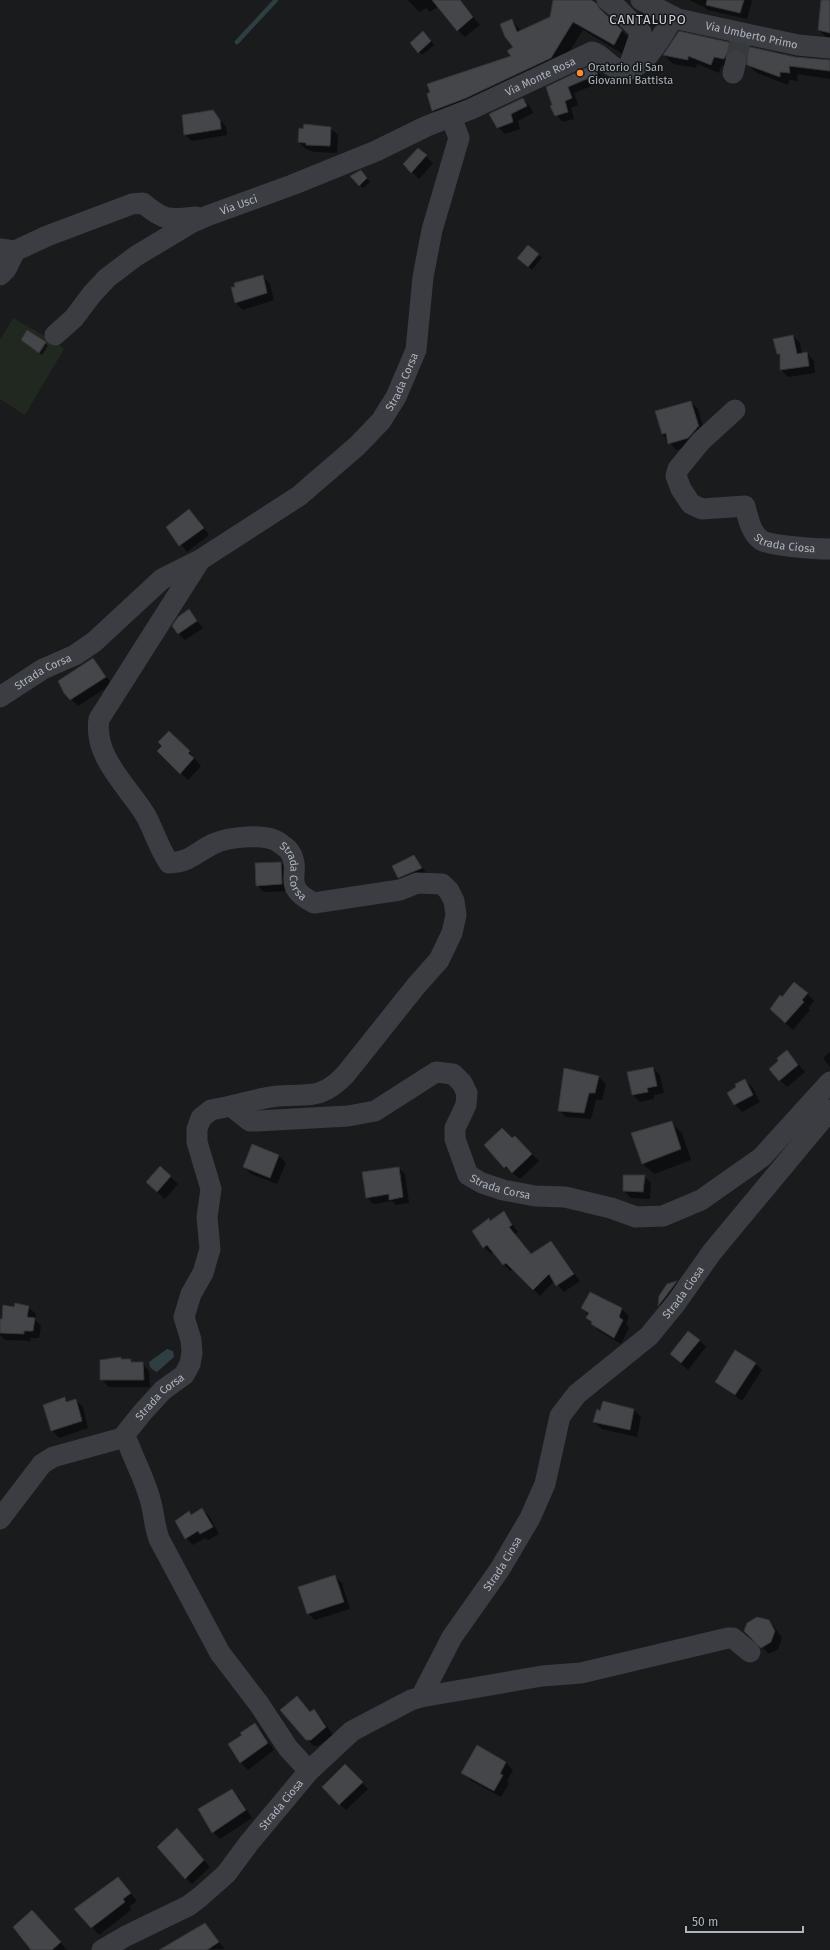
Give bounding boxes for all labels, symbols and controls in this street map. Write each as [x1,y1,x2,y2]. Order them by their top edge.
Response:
district label: CANTALUPO [609,12,687,27]
street label: Via Umberto Primo [704,19,799,52]
street label: Via Monte Rosa [503,55,578,99]
place label: Oratorio di San Giovanni Battista [588,61,673,87]
marker: Oratorio di San Giovanni Battista [575,68,585,78]
street label: Via Usci [218,192,259,218]
street label: Strada Corsa [383,351,421,414]
street label: Strada Ciosa [751,531,816,555]
street label: Strada Corsa [12,651,73,693]
street label: Strada Corsa [277,839,309,903]
street label: Strada Corsa [467,1171,532,1202]
street label: Strada Ciosa [660,1264,707,1322]
street label: Strada Corsa [133,1371,187,1423]
street label: Strada Ciosa [480,1534,525,1594]
street label: Strada Ciosa [257,1777,306,1833]
scale bar [686,1908,803,1934]
text: 50 m [692,1915,718,1929]

